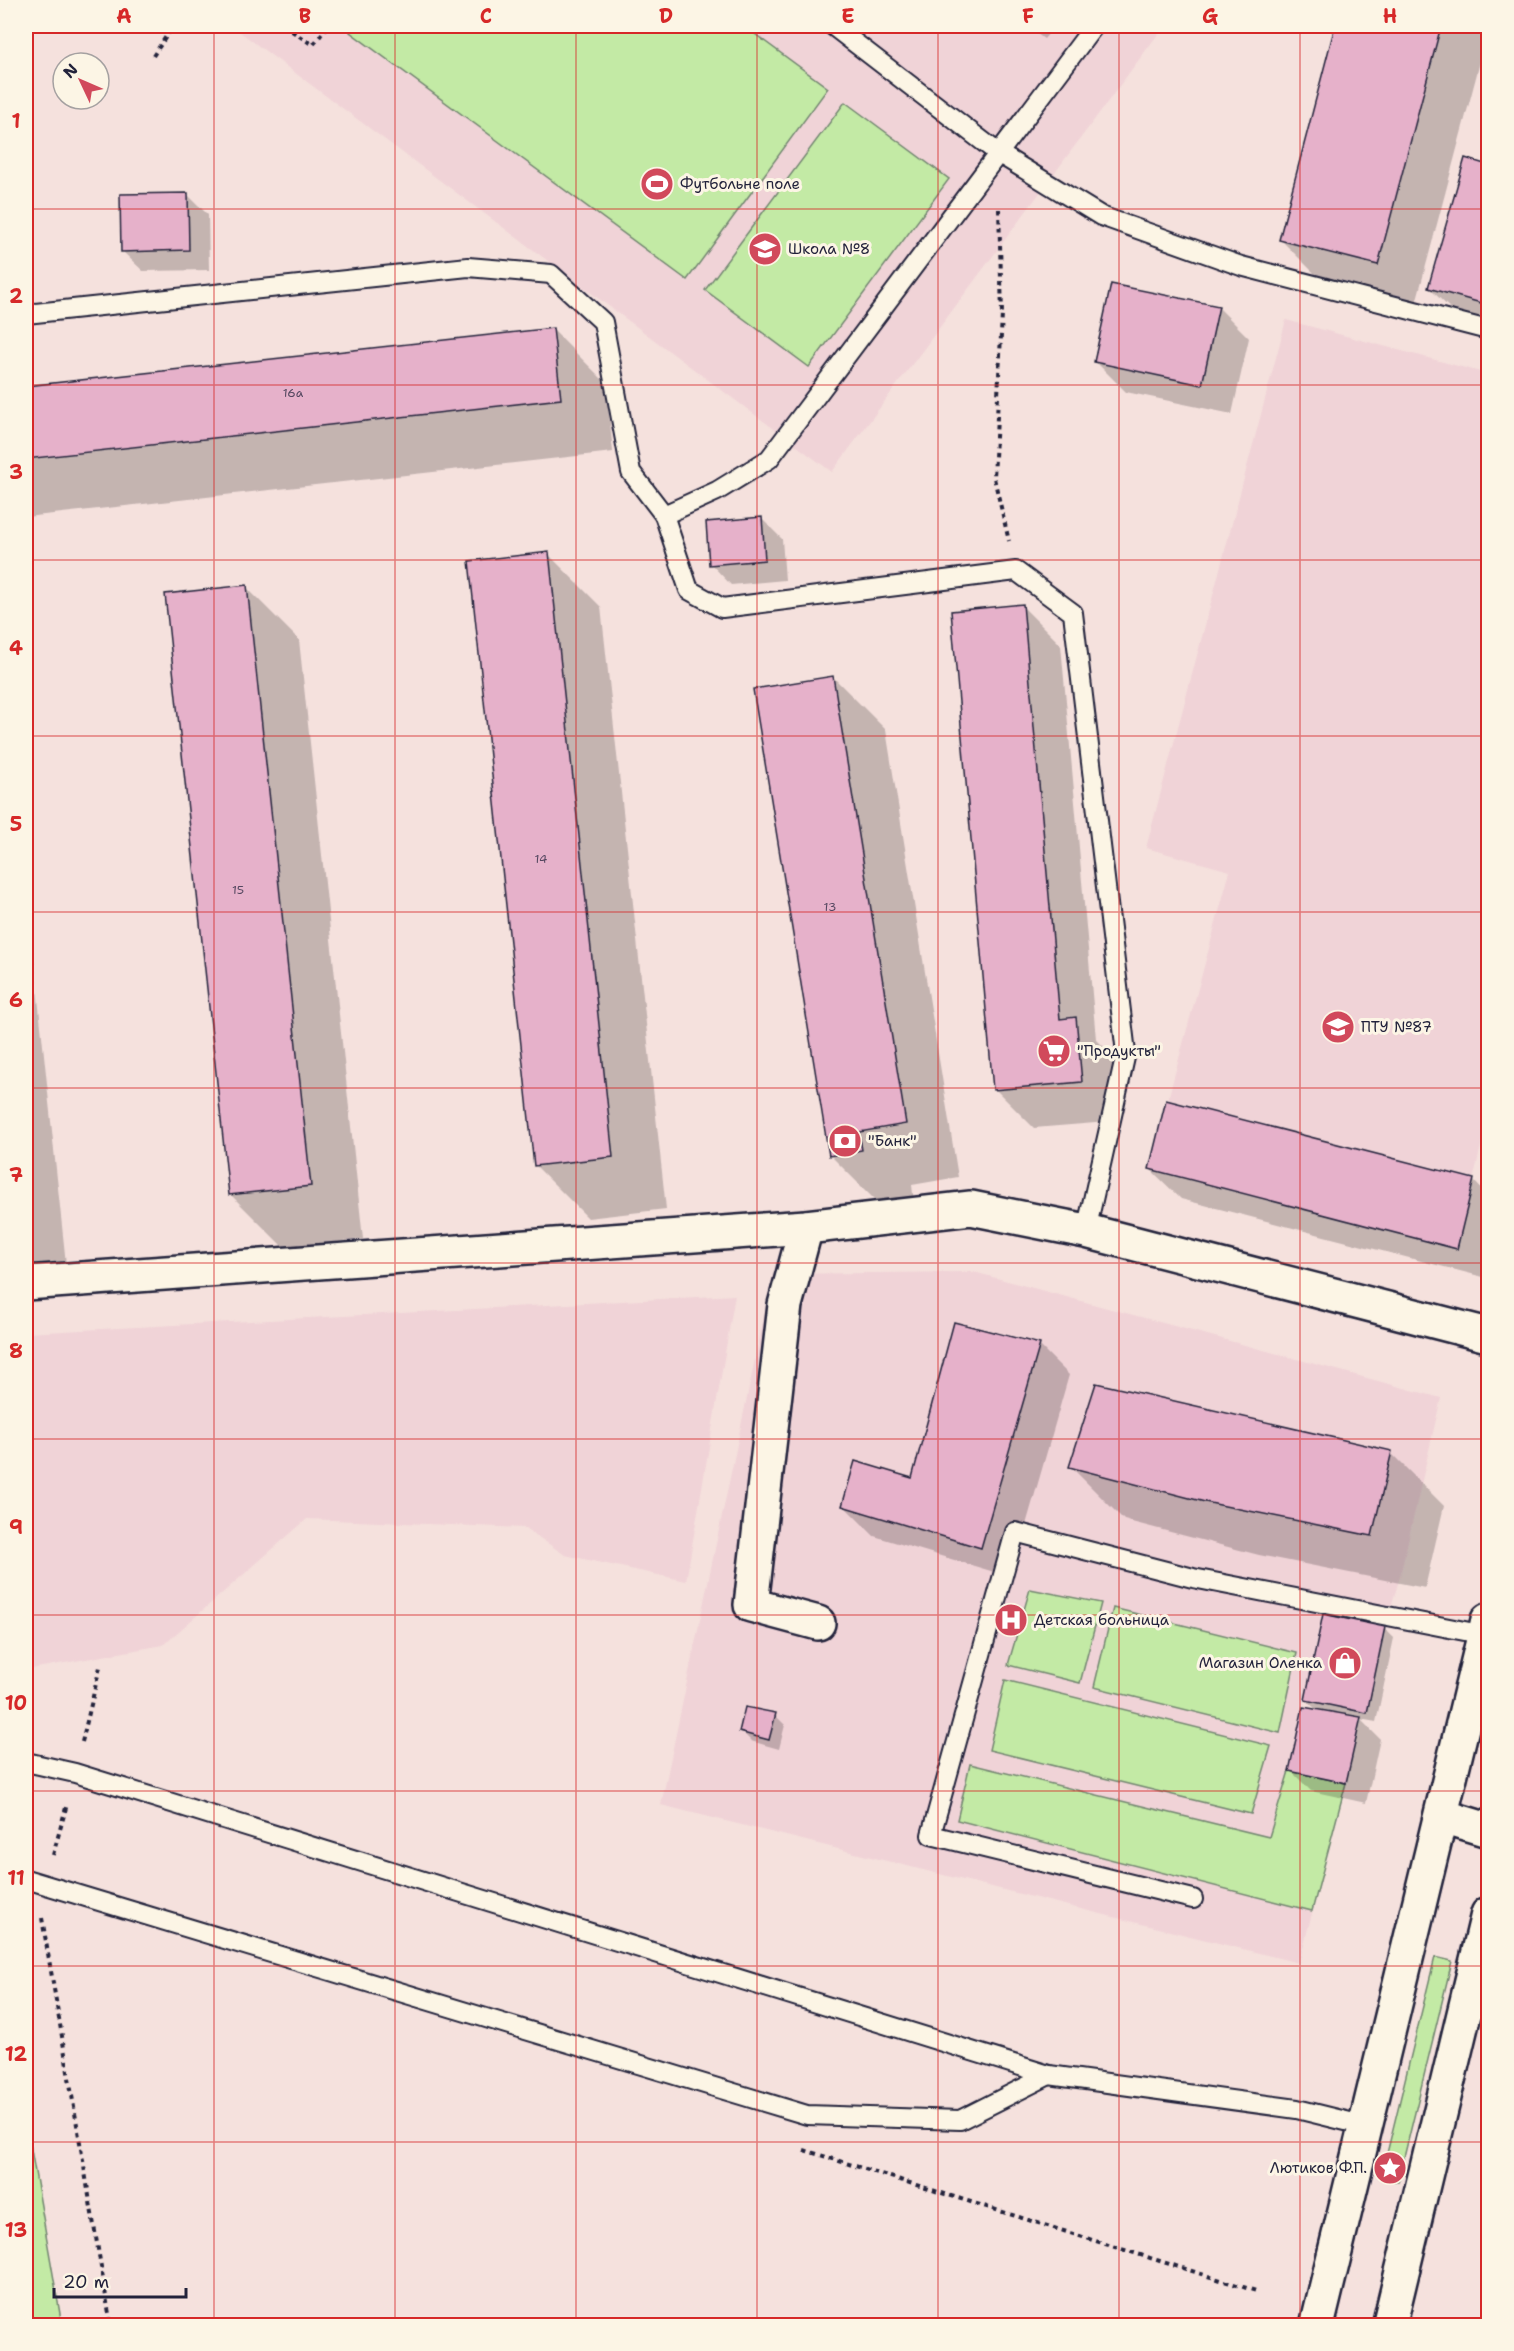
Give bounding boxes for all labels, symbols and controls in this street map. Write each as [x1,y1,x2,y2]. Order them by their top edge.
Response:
text: A [116,3,132,29]
text: B [299,3,311,29]
text: C [480,3,492,29]
text: D [659,3,673,29]
text: E [841,3,855,29]
text: F [1022,3,1034,29]
text: G [1202,3,1218,29]
text: H [1383,3,1397,29]
north arrow [51,51,111,111]
text: N [59,59,83,83]
text: 1 [11,108,21,134]
sports icon: Футбольне поле [639,166,675,202]
place label: Футбольне поле [680,174,800,194]
school or university icon: Школа №8 [747,231,783,267]
place label: Школа №8 [788,239,870,259]
text: 2 [9,283,23,309]
house number: 16а [283,385,304,401]
text: 3 [9,459,23,485]
text: 4 [9,635,23,661]
text: 5 [10,811,22,837]
house number: 14 [535,851,547,867]
house number: 15 [232,882,244,898]
house number: 13 [824,899,836,915]
text: 6 [9,987,23,1013]
school or university icon: ПТУ №87 [1320,1009,1356,1045]
place label: ПТУ №87 [1361,1017,1432,1037]
supermarket icon: "Продукты" [1036,1033,1072,1069]
place label: "Продукты" [1077,1041,1161,1061]
bank icon: "Банк" [827,1123,863,1159]
place label: "Банк" [868,1131,917,1151]
text: 7 [9,1162,23,1188]
text: 8 [9,1338,23,1364]
text: 9 [9,1514,23,1540]
hospital icon: Детская больница [993,1602,1029,1638]
place label: Детская больница [1034,1610,1170,1630]
shop icon: Магазин Оленка [1327,1645,1363,1681]
place label: Магазин Оленка [1199,1653,1323,1673]
text: 10 [5,1690,27,1716]
text: 11 [7,1865,25,1891]
text: 12 [5,2041,27,2067]
place icon: Лютиков Ф.П. [1372,2150,1408,2186]
place label: Лютиков Ф.П. [1270,2158,1367,2178]
text: 13 [5,2217,27,2243]
scale bar [54,2261,186,2299]
text: 20 m [63,2270,109,2294]

